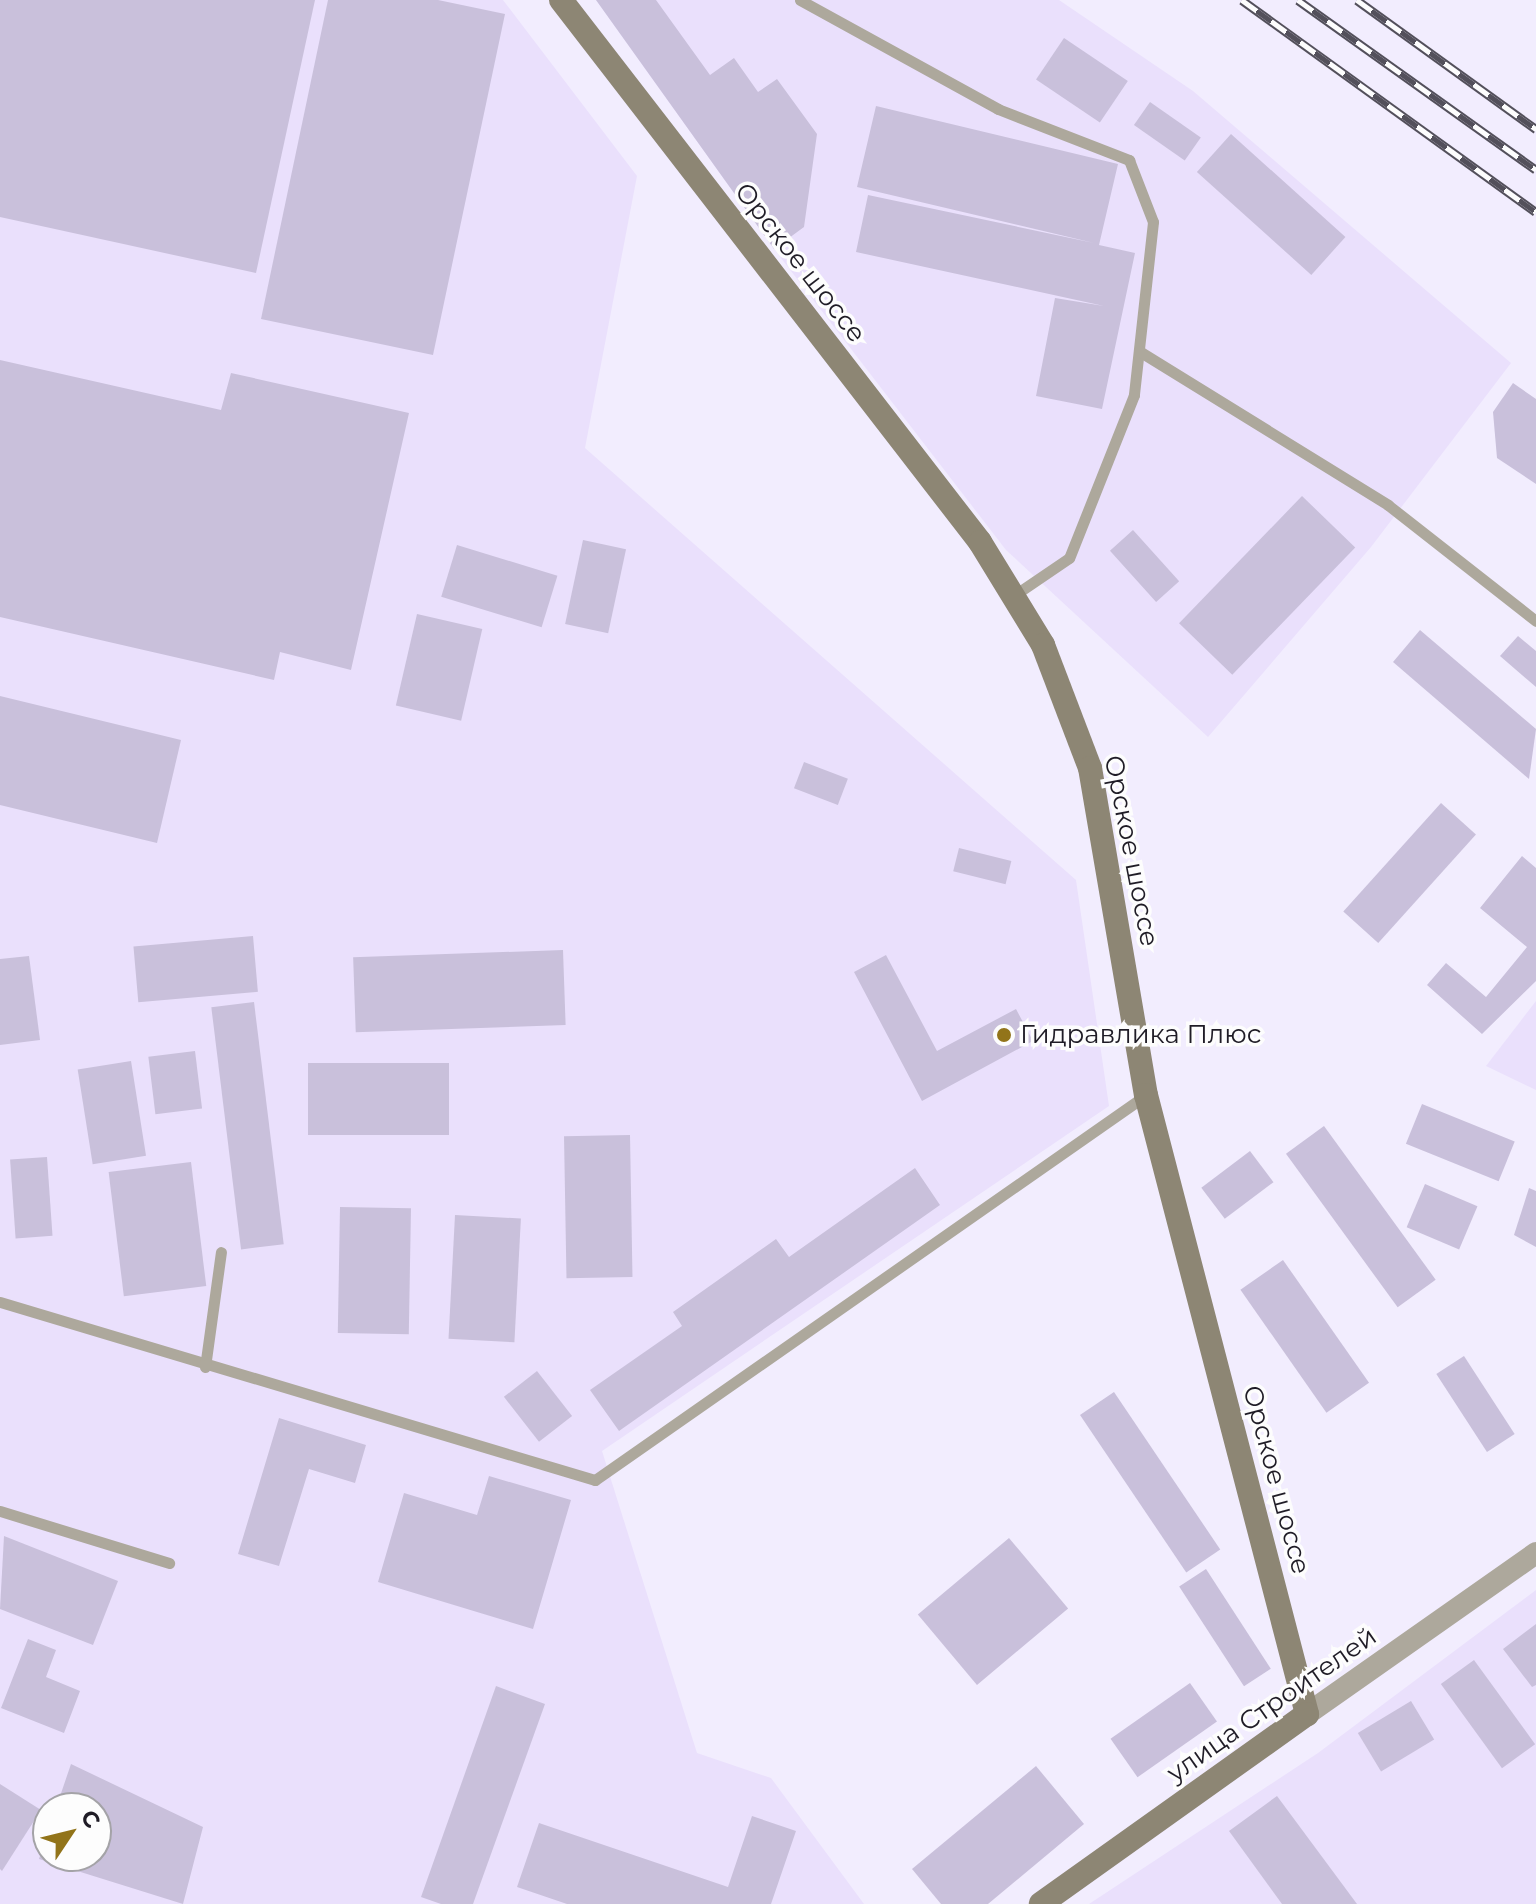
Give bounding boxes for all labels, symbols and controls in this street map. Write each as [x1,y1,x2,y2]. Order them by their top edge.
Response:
street label: Орское шоссе [728,177,872,349]
street label: Орское шоссе [1097,753,1165,949]
place label: Гидравлика Плюс [1020,1019,1261,1051]
marker: Гидравлика Плюс [995,1026,1013,1044]
street label: Орское шоссе [1236,1382,1316,1578]
street label: улица Строителей [1161,1621,1383,1789]
north arrow [32,1792,112,1872]
text: С [75,1805,106,1833]

